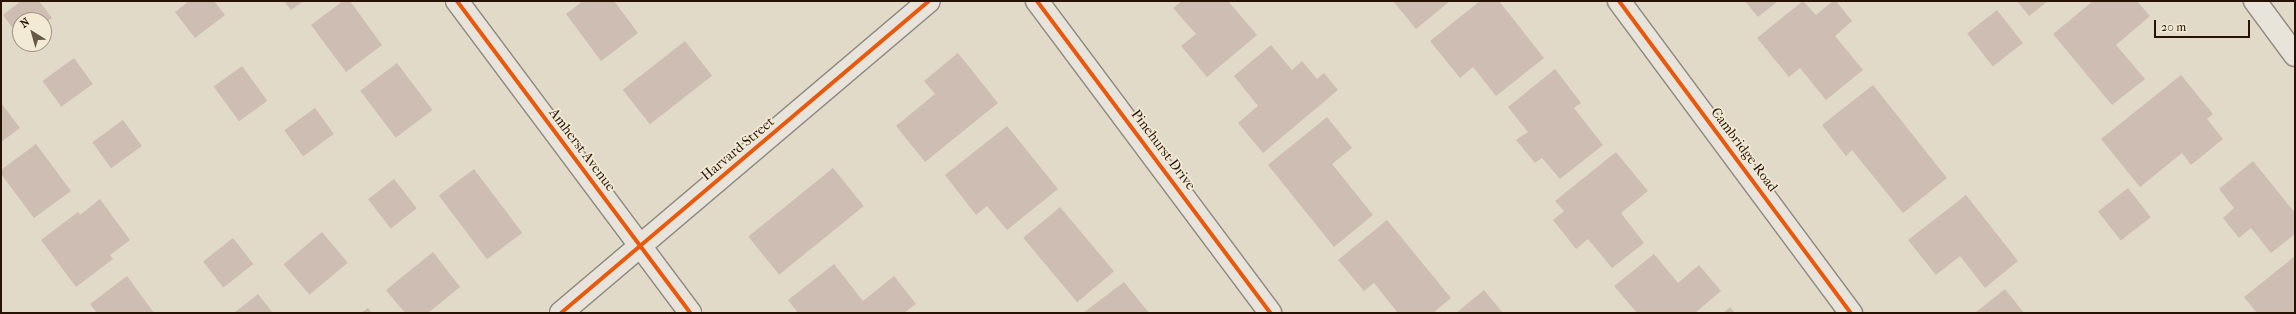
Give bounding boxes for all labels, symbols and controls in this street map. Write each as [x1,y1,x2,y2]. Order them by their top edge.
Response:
north arrow [12,12,52,52]
scale bar [2156,12,2252,38]
text: N [18,15,32,31]
text: 20 m [2161,20,2186,34]
street label: Amherst Avenue [545,105,619,195]
street label: Cambridge Road [1707,105,1781,195]
street label: Pinehurst Drive [1127,106,1199,194]
street label: Harvard Street [698,114,778,184]

